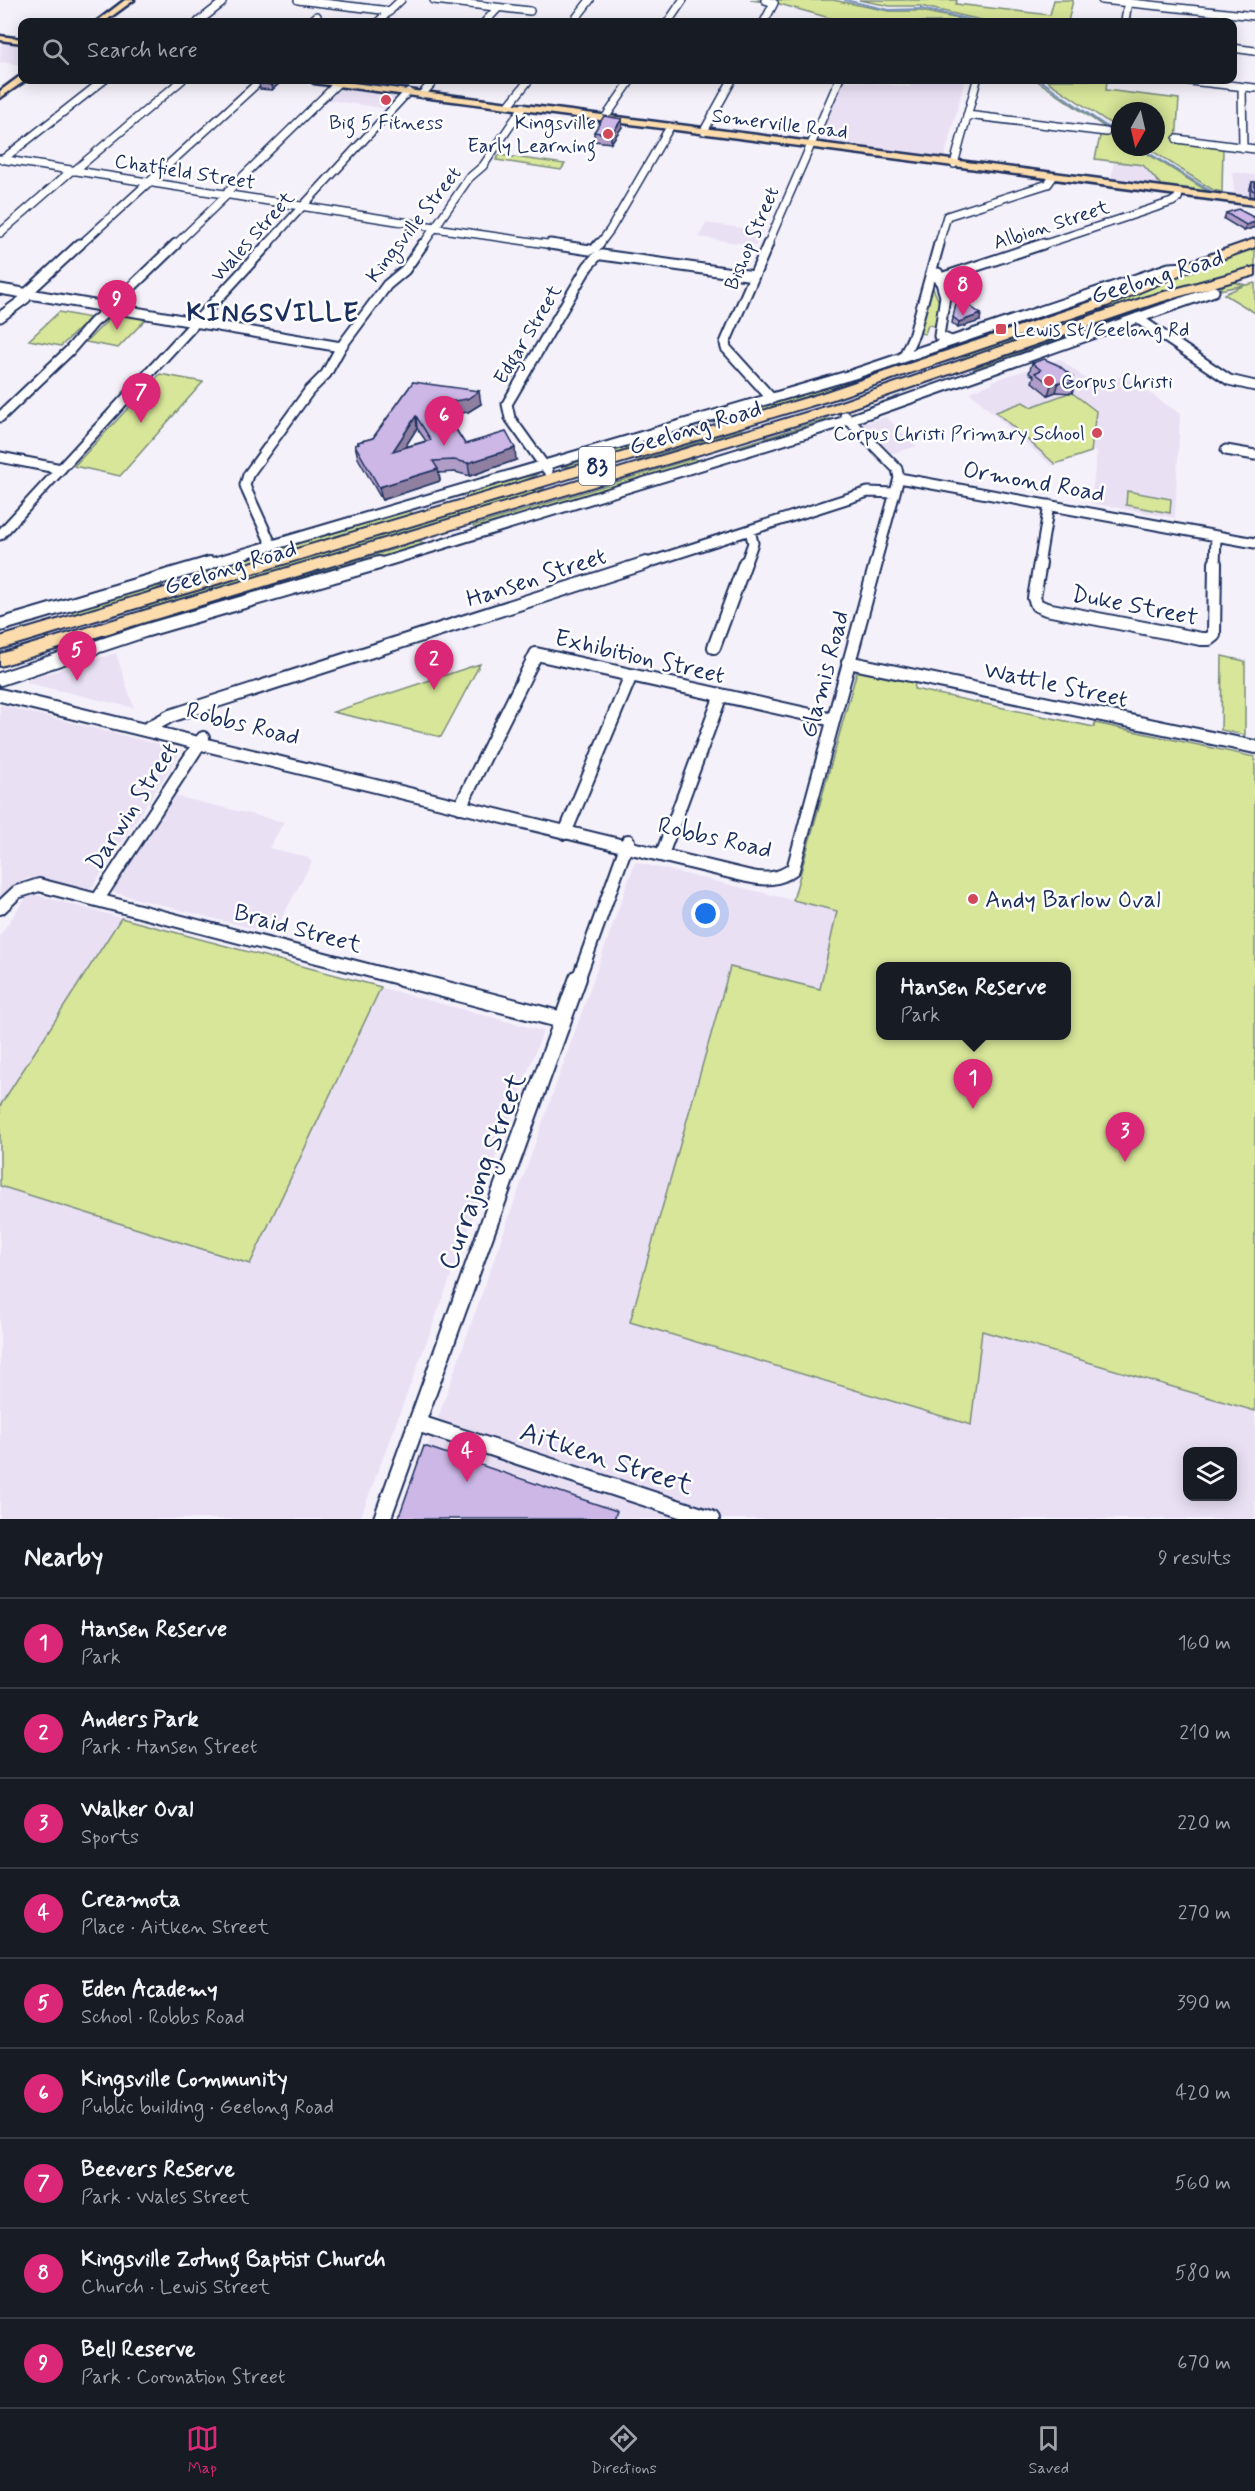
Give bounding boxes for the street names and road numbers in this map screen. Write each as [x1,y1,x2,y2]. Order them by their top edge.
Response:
street label: Somerville Road [710,103,849,146]
street label: Chatfield Street [113,148,257,197]
street label: Kingsville Street [360,161,469,289]
street label: Bishop Street [719,183,786,294]
street label: Wales Street [205,186,301,288]
street label: Albion Street [990,194,1113,257]
street label: Geelong Road [1087,243,1228,312]
street label: Edgar Street [488,280,571,391]
street label: Geelong Road [625,394,766,463]
road number: 83 [579,447,615,485]
street label: Ormond Road [961,455,1107,510]
street label: Geelong Road [160,534,301,603]
street label: Hansen Street [463,541,610,616]
street label: Duke Street [1069,579,1201,634]
street label: Glamis Road [794,607,857,741]
street label: Exhibition Street [552,623,728,692]
street label: Wattle Street [981,655,1131,716]
street label: Robbs Road [183,695,303,754]
street label: Darwin Street [80,737,186,877]
street label: Robbs Road [655,810,775,867]
street label: Braid Street [230,898,365,961]
street label: Currajong Street [431,1068,538,1276]
street label: Aitken Street [515,1414,698,1505]

